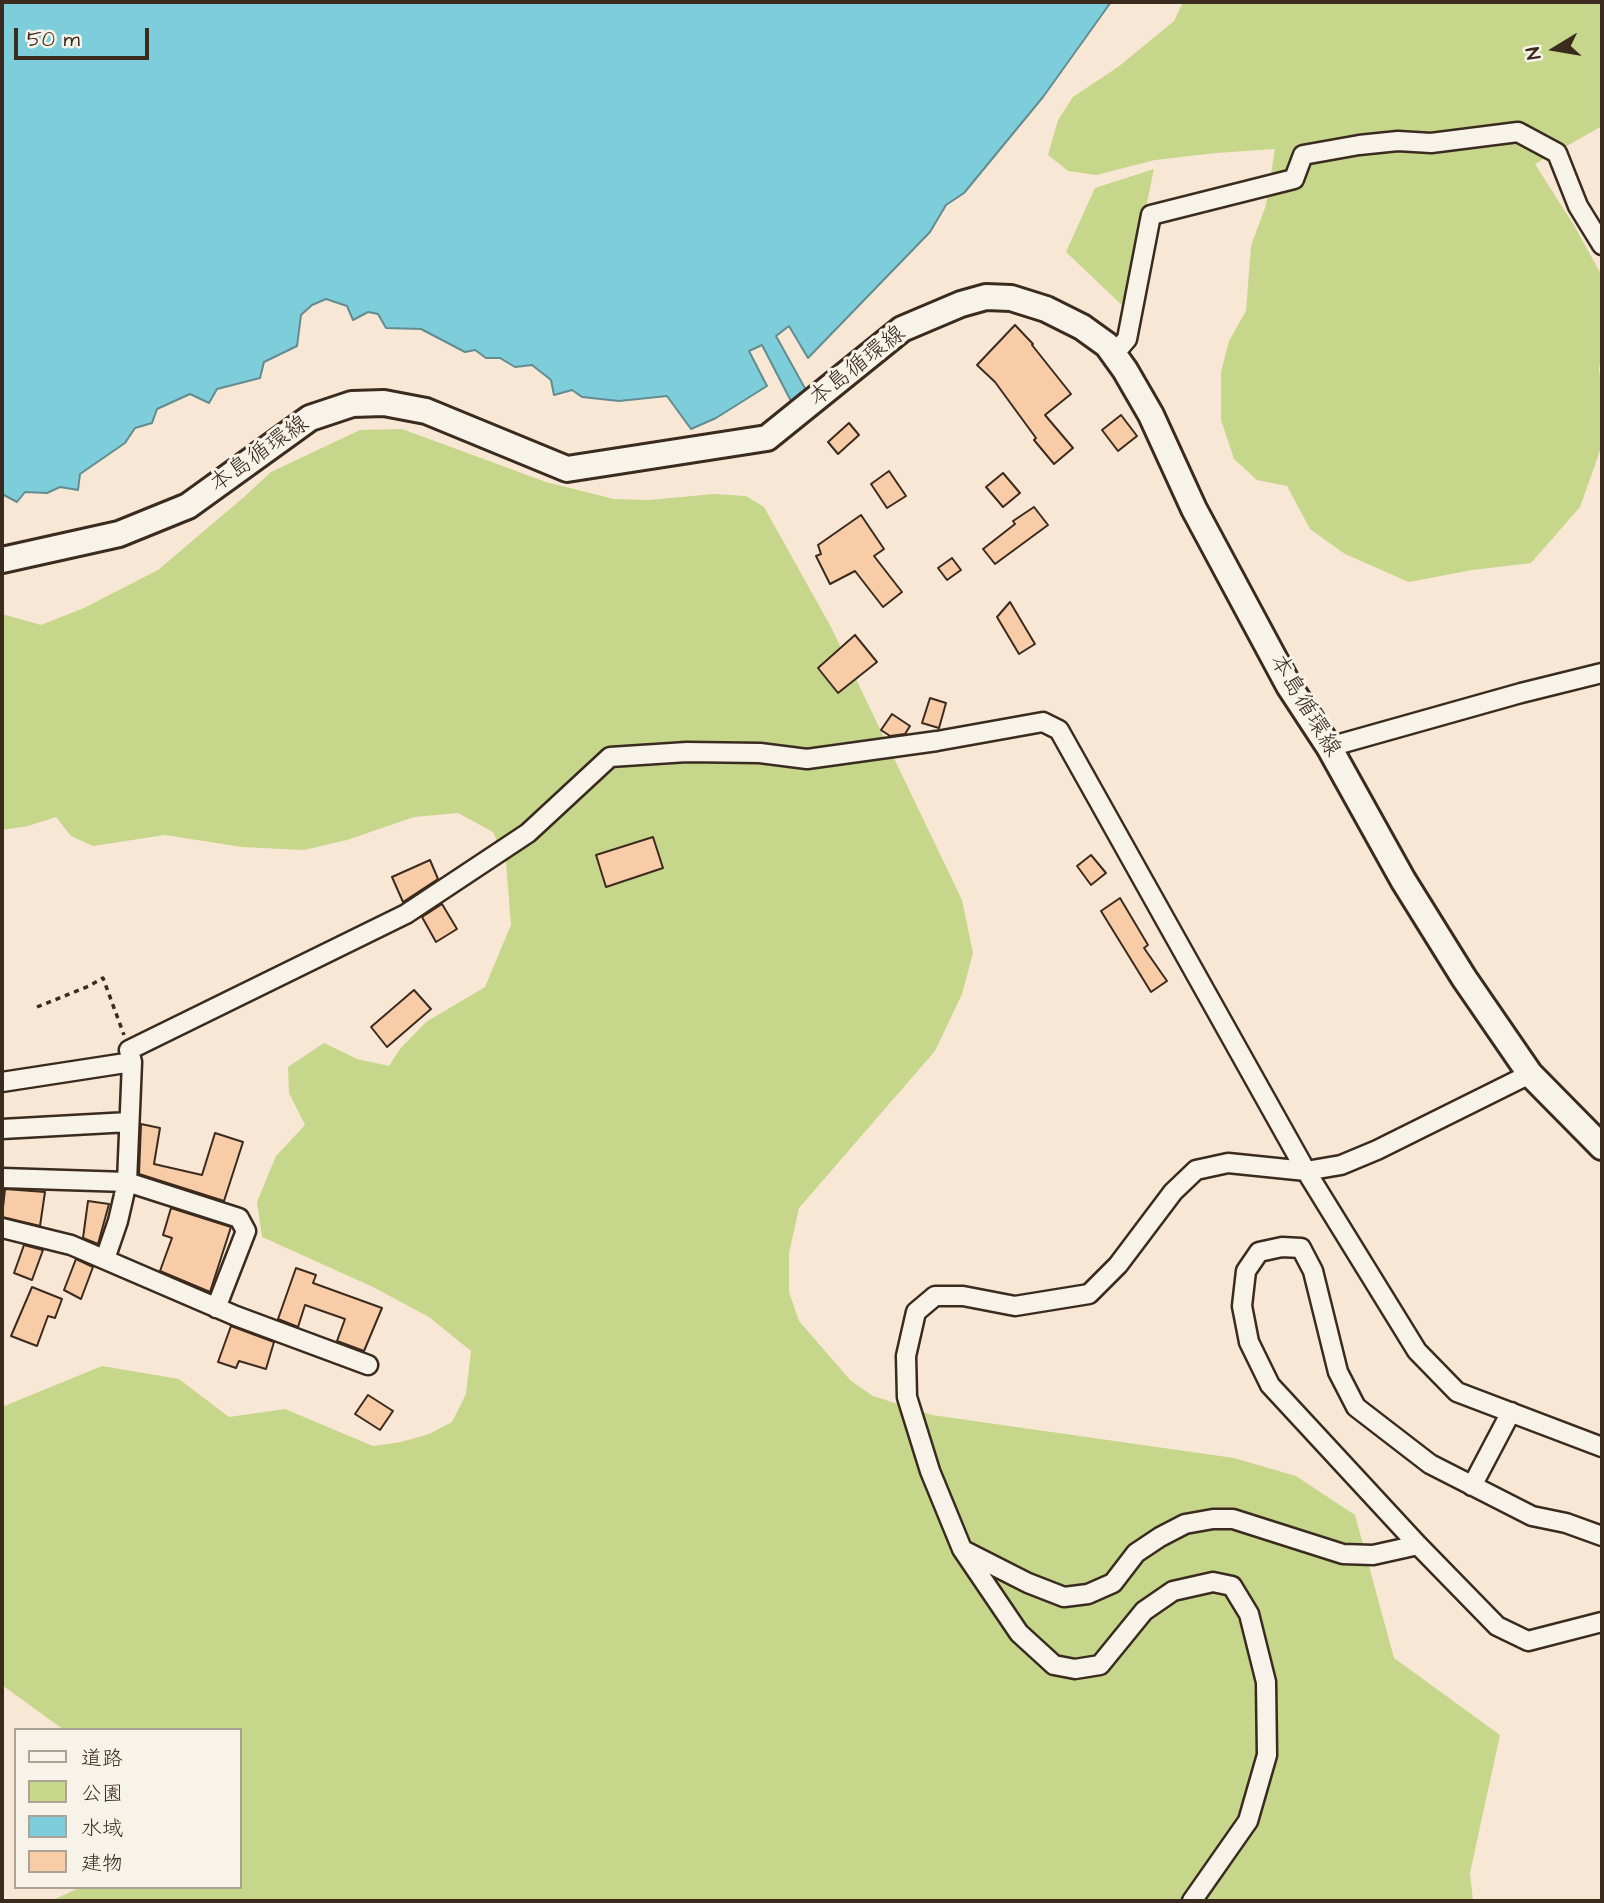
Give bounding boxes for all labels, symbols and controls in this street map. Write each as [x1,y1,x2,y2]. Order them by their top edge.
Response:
scale bar [18,14,152,58]
north arrow [1520,14,1590,84]
text: 50 m [27,25,80,54]
text: N [1520,45,1548,62]
street label: 本島循環線 [804,321,912,413]
street label: 本島循環線 [205,411,315,499]
street label: 本島循環線 [1263,650,1345,762]
legend [14,1728,242,1889]
text: 道路 [81,1744,123,1773]
text: 公園 [81,1779,123,1808]
text: 水域 [81,1814,123,1843]
text: 建物 [81,1849,123,1878]

